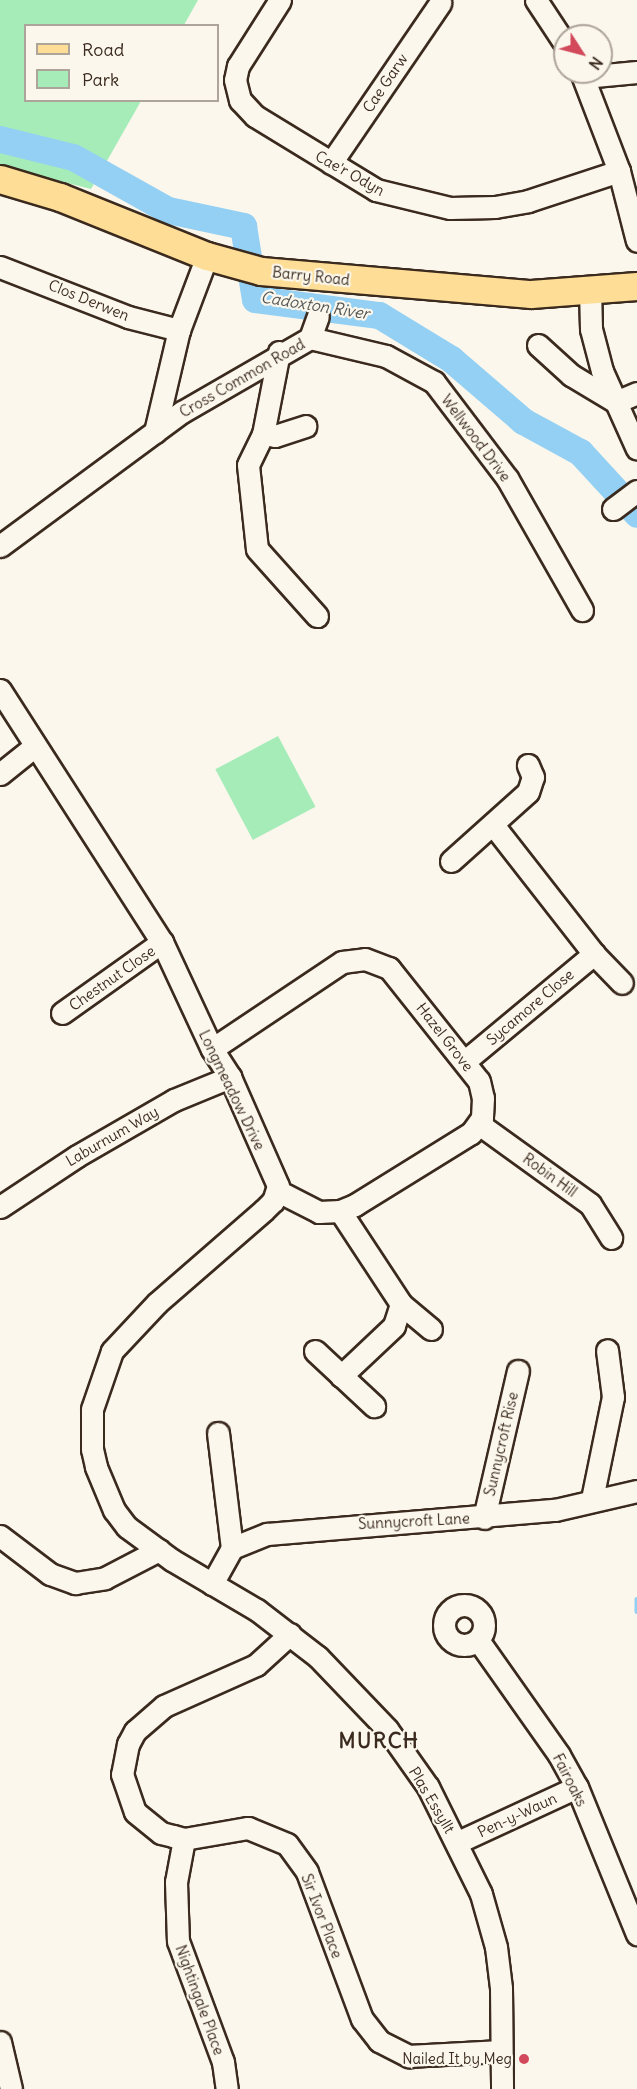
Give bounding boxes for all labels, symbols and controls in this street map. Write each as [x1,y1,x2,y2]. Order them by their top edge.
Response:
legend [24,24,219,102]
north arrow [553,24,613,84]
text: Road [82,38,124,61]
street label: Cae Garw [359,50,411,116]
text: N [585,53,607,74]
text: Park [82,68,119,91]
street label: Cae'r Odyn [312,147,388,199]
street label: Barry Road [271,263,351,289]
street label: Clos Derwen [46,276,132,324]
water label: Cadoxton River [259,287,371,323]
street label: Cross Common Road [176,335,308,421]
street label: Wellwood Drive [437,391,515,485]
street label: Chestnut Close [65,942,159,1014]
street label: Sycamore Close [483,965,577,1049]
street label: Hazel Grove [413,999,477,1075]
street label: Longmeadow Drive [195,1027,269,1153]
street label: Laburnum Way [62,1102,162,1170]
street label: Robin Hill [519,1149,581,1201]
street label: Sunnycroft Rise [480,1390,522,1498]
street label: Sunnycroft Lane [358,1509,470,1533]
district label: MURCH [339,1728,419,1754]
street label: Fairoaks [549,1750,591,1810]
street label: Plas Essyllt [405,1764,459,1836]
street label: Pen-y-Waun [475,1789,559,1841]
street label: Sir Ivor Place [298,1871,346,1961]
street label: Nightingale Place [172,1942,228,2058]
place label: Nailed It by Meg [402,2050,512,2068]
marker: Nailed It by Meg [517,2052,531,2066]

